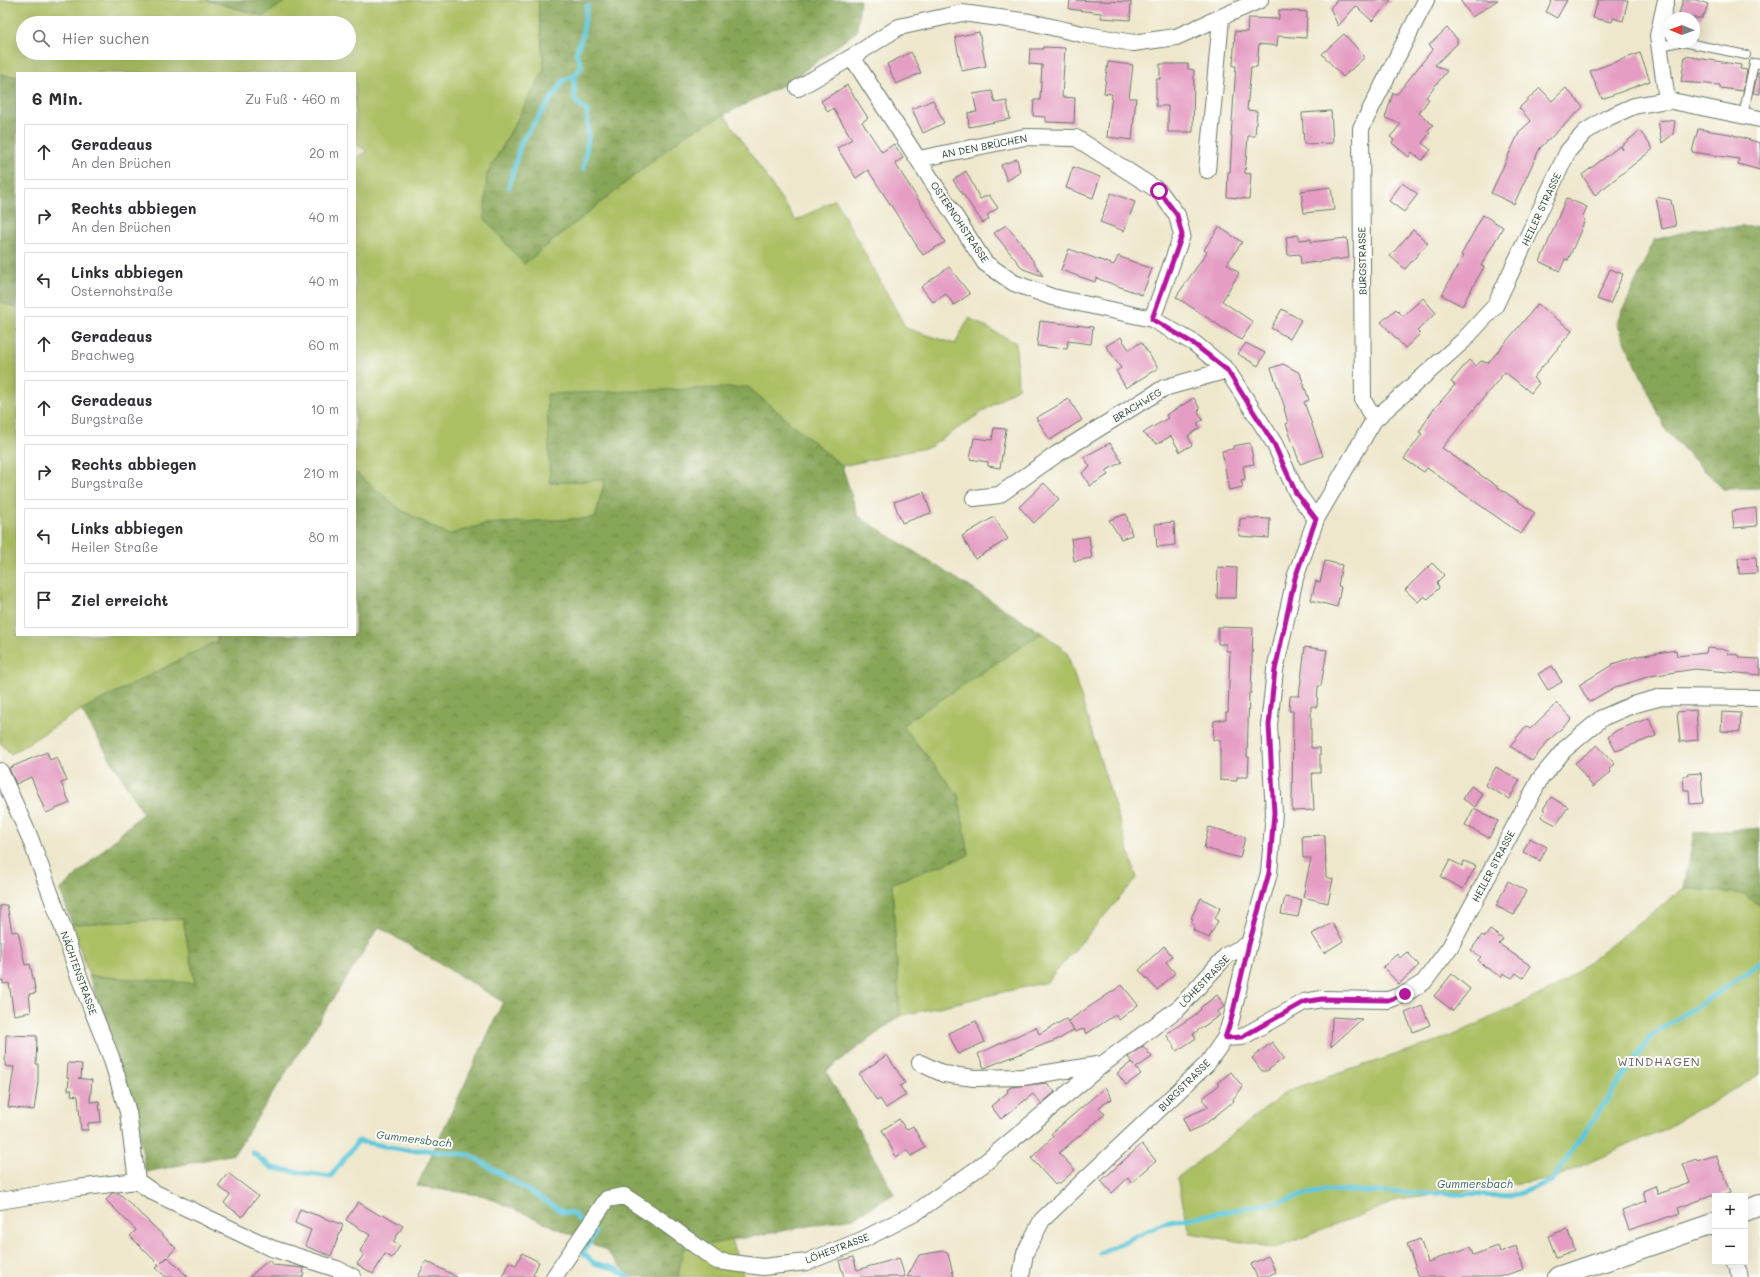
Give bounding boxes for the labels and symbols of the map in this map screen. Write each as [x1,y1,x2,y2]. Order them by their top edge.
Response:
north arrow [1664,12,1700,48]
street label: AN DEN BRÜCHEN [940,131,1028,161]
street label: HEILER STRASSE [1518,170,1564,248]
street label: OSTERNOHSTRASSE [928,179,993,266]
route start [1150,182,1168,200]
street label: BURGSTRASSE [1354,227,1370,295]
street label: BRACHWEG [1110,385,1165,425]
street label: HEILER STRASSE [1468,827,1518,904]
street label: NÄCHTENSTRASSE [57,929,101,1017]
street label: LÖHESTRASSE [1175,952,1233,1010]
route end [1396,985,1414,1003]
district label: WINDHAGEN [1617,1053,1701,1069]
street label: BURGSTRASSE [1155,1056,1213,1114]
water label: Gummersbach [375,1126,453,1151]
water label: Gummersbach [1437,1176,1513,1191]
street label: LÖHESTRASSE [803,1229,871,1267]

